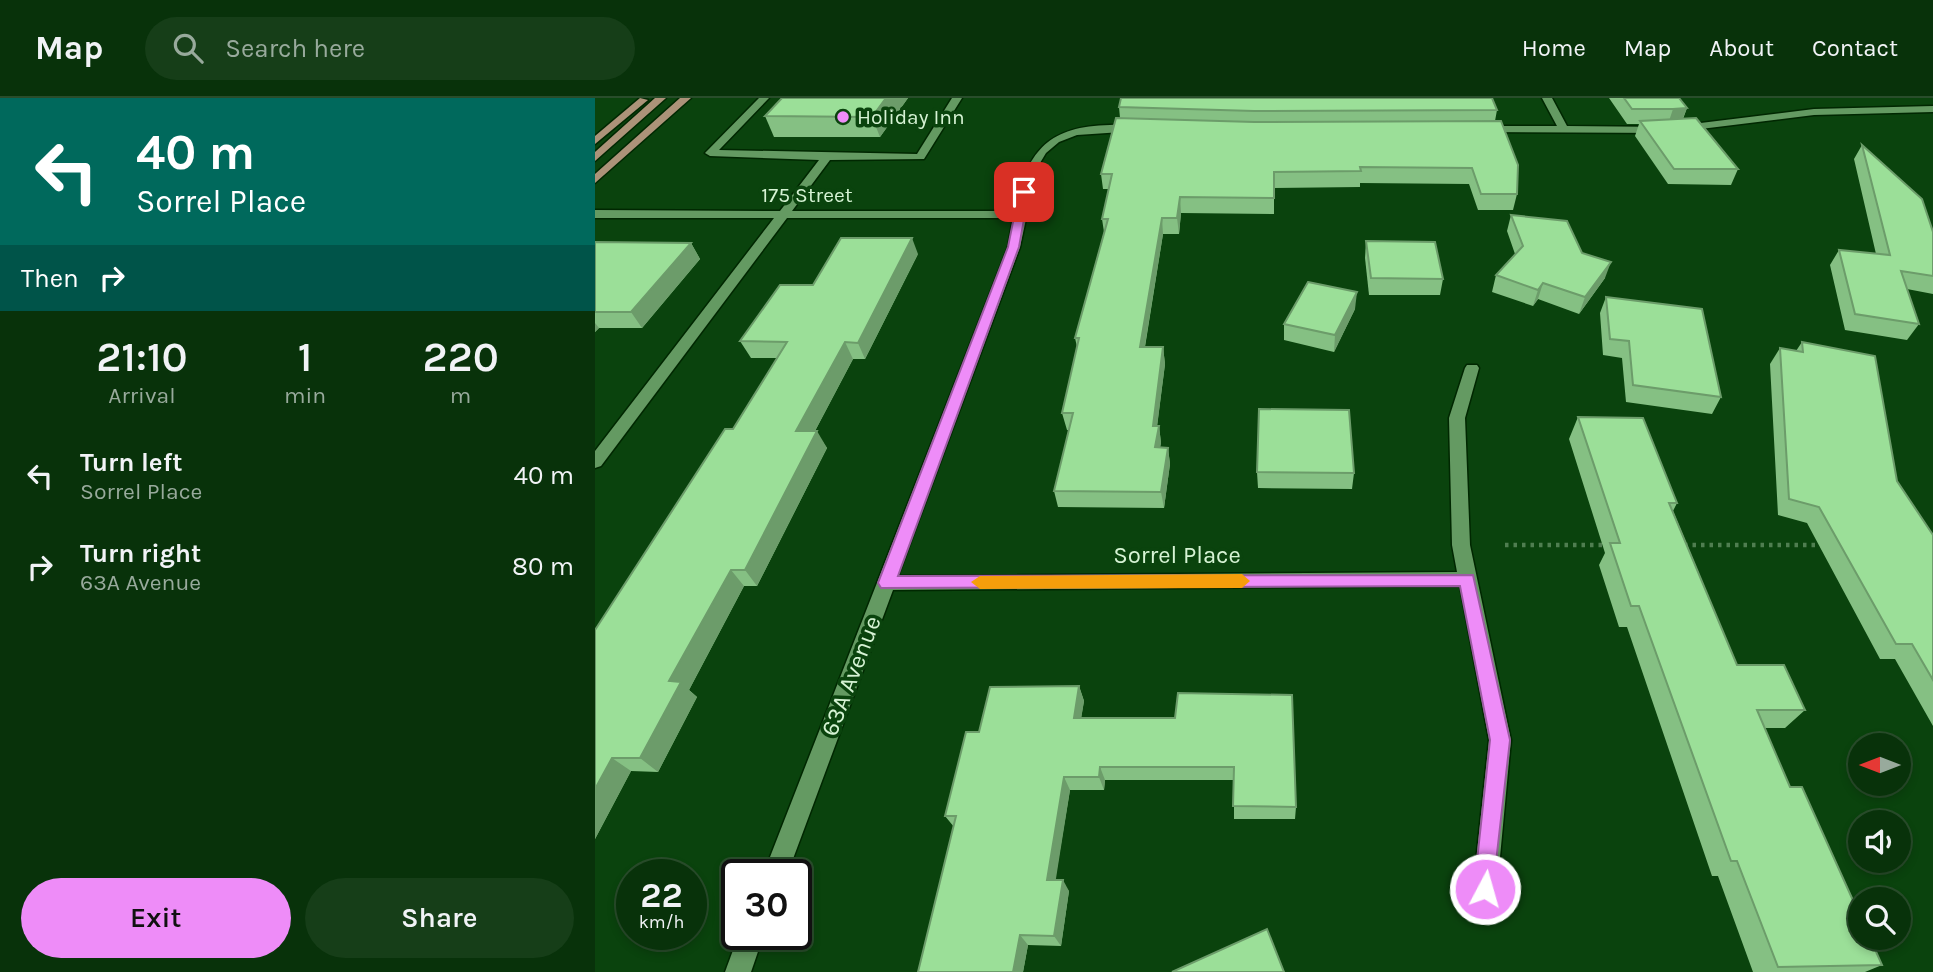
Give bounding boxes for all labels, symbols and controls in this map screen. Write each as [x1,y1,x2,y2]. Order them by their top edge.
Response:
search box [145,17,635,80]
text: Map [35,29,103,67]
icon: search [169,29,207,67]
text: Search here [225,33,365,64]
text: Home [1522,34,1586,62]
text: Map [1624,34,1671,62]
text: About [1709,34,1774,62]
text: Contact [1812,34,1898,62]
place label: Holiday Inn [857,105,965,129]
marker: Holiday Inn [835,109,851,125]
text: 40 m [136,124,255,181]
icon: left [21,126,112,217]
pin [994,162,1054,222]
icon: arrive [1005,173,1043,211]
text: Sorrel Place [136,183,306,220]
street label: 175 Street [761,183,853,207]
icon: right [93,259,131,297]
text: Then [21,263,79,294]
text: 21:10 [96,332,188,382]
text: 1 [298,332,312,382]
text: 220 [422,332,499,382]
text: Arrival [108,382,176,409]
text: min [284,382,326,409]
text: m [450,382,471,409]
text: Turn left [80,447,182,478]
icon: left [21,457,59,495]
text: 40 m [514,460,574,491]
text: Sorrel Place [80,478,202,505]
text: Turn right [80,538,201,569]
street label: Sorrel Place [1113,541,1241,569]
icon: right [21,548,59,586]
text: 80 m [512,551,574,582]
text: 63A Avenue [80,569,201,596]
street label: 63A Avenue [815,612,887,740]
north arrow [1848,733,1911,796]
map controls [1848,733,1911,950]
button: sound [1848,810,1911,873]
position arrow [1448,852,1522,926]
speed limit sign: 30 [721,859,812,950]
text: 22 [640,875,683,916]
button: Exit [21,878,291,958]
button: Share [305,878,574,958]
button: search [1848,887,1911,950]
text: km/h [639,911,684,933]

